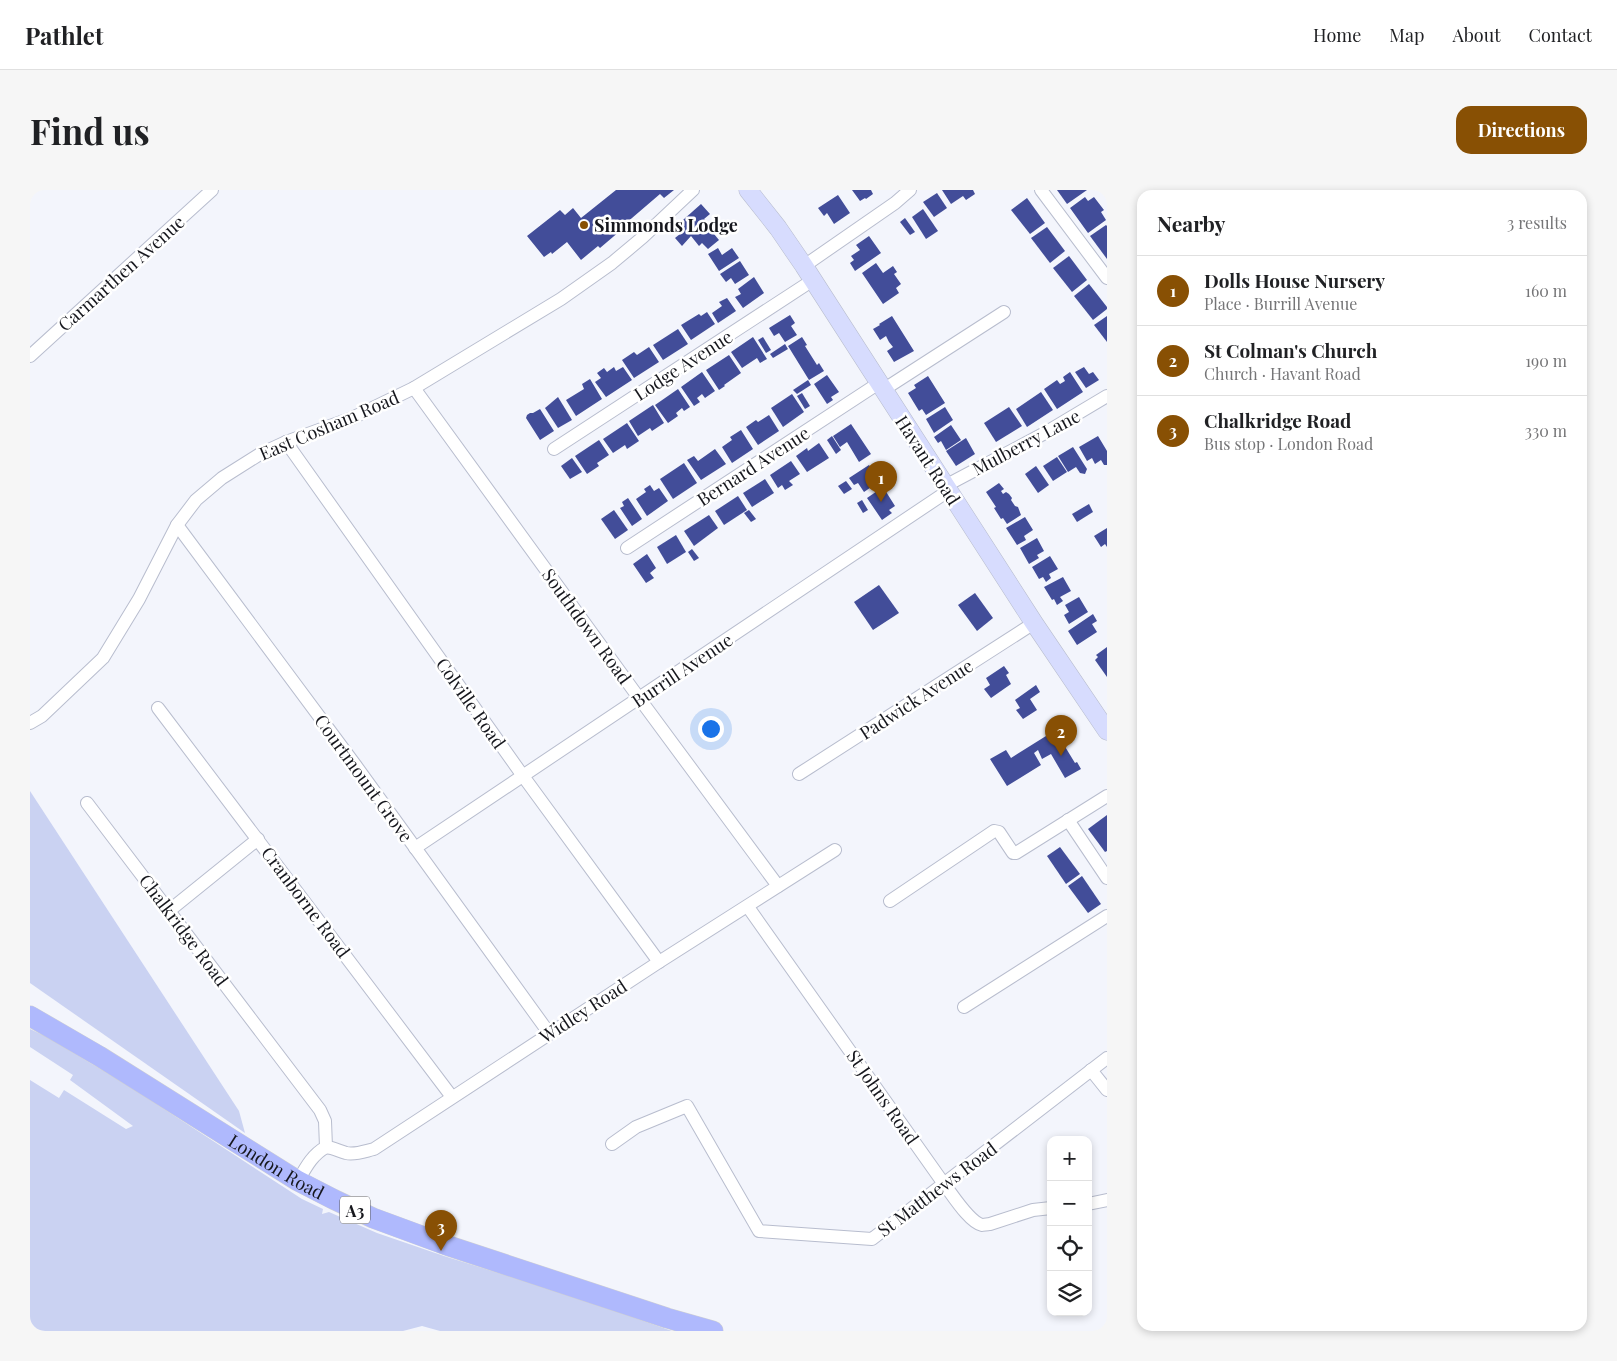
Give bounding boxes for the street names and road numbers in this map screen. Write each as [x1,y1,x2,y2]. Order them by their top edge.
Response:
street label: Carmarthen Avenue [53,210,189,336]
street label: Lodge Avenue [629,324,737,406]
street label: East Cosham Road [255,384,403,465]
street label: Mulberry Lane [968,404,1084,480]
street label: Havant Road [890,411,966,510]
street label: Bernard Avenue [692,421,814,511]
street label: Southdown Road [537,563,637,689]
street label: Burrill Avenue [627,627,737,713]
street label: Colville Road [431,653,512,754]
street label: Padwick Avenue [855,653,977,745]
street label: Courtmount Grove [309,709,419,847]
street label: Cranborne Road [256,842,356,963]
street label: Chalkridge Road [134,869,234,991]
street label: Widley Road [534,974,632,1049]
street label: St Johns Road [842,1045,925,1150]
street label: London Road [224,1128,329,1205]
street label: St Matthews Road [872,1136,1002,1242]
road number: A3 [340,1196,370,1224]

